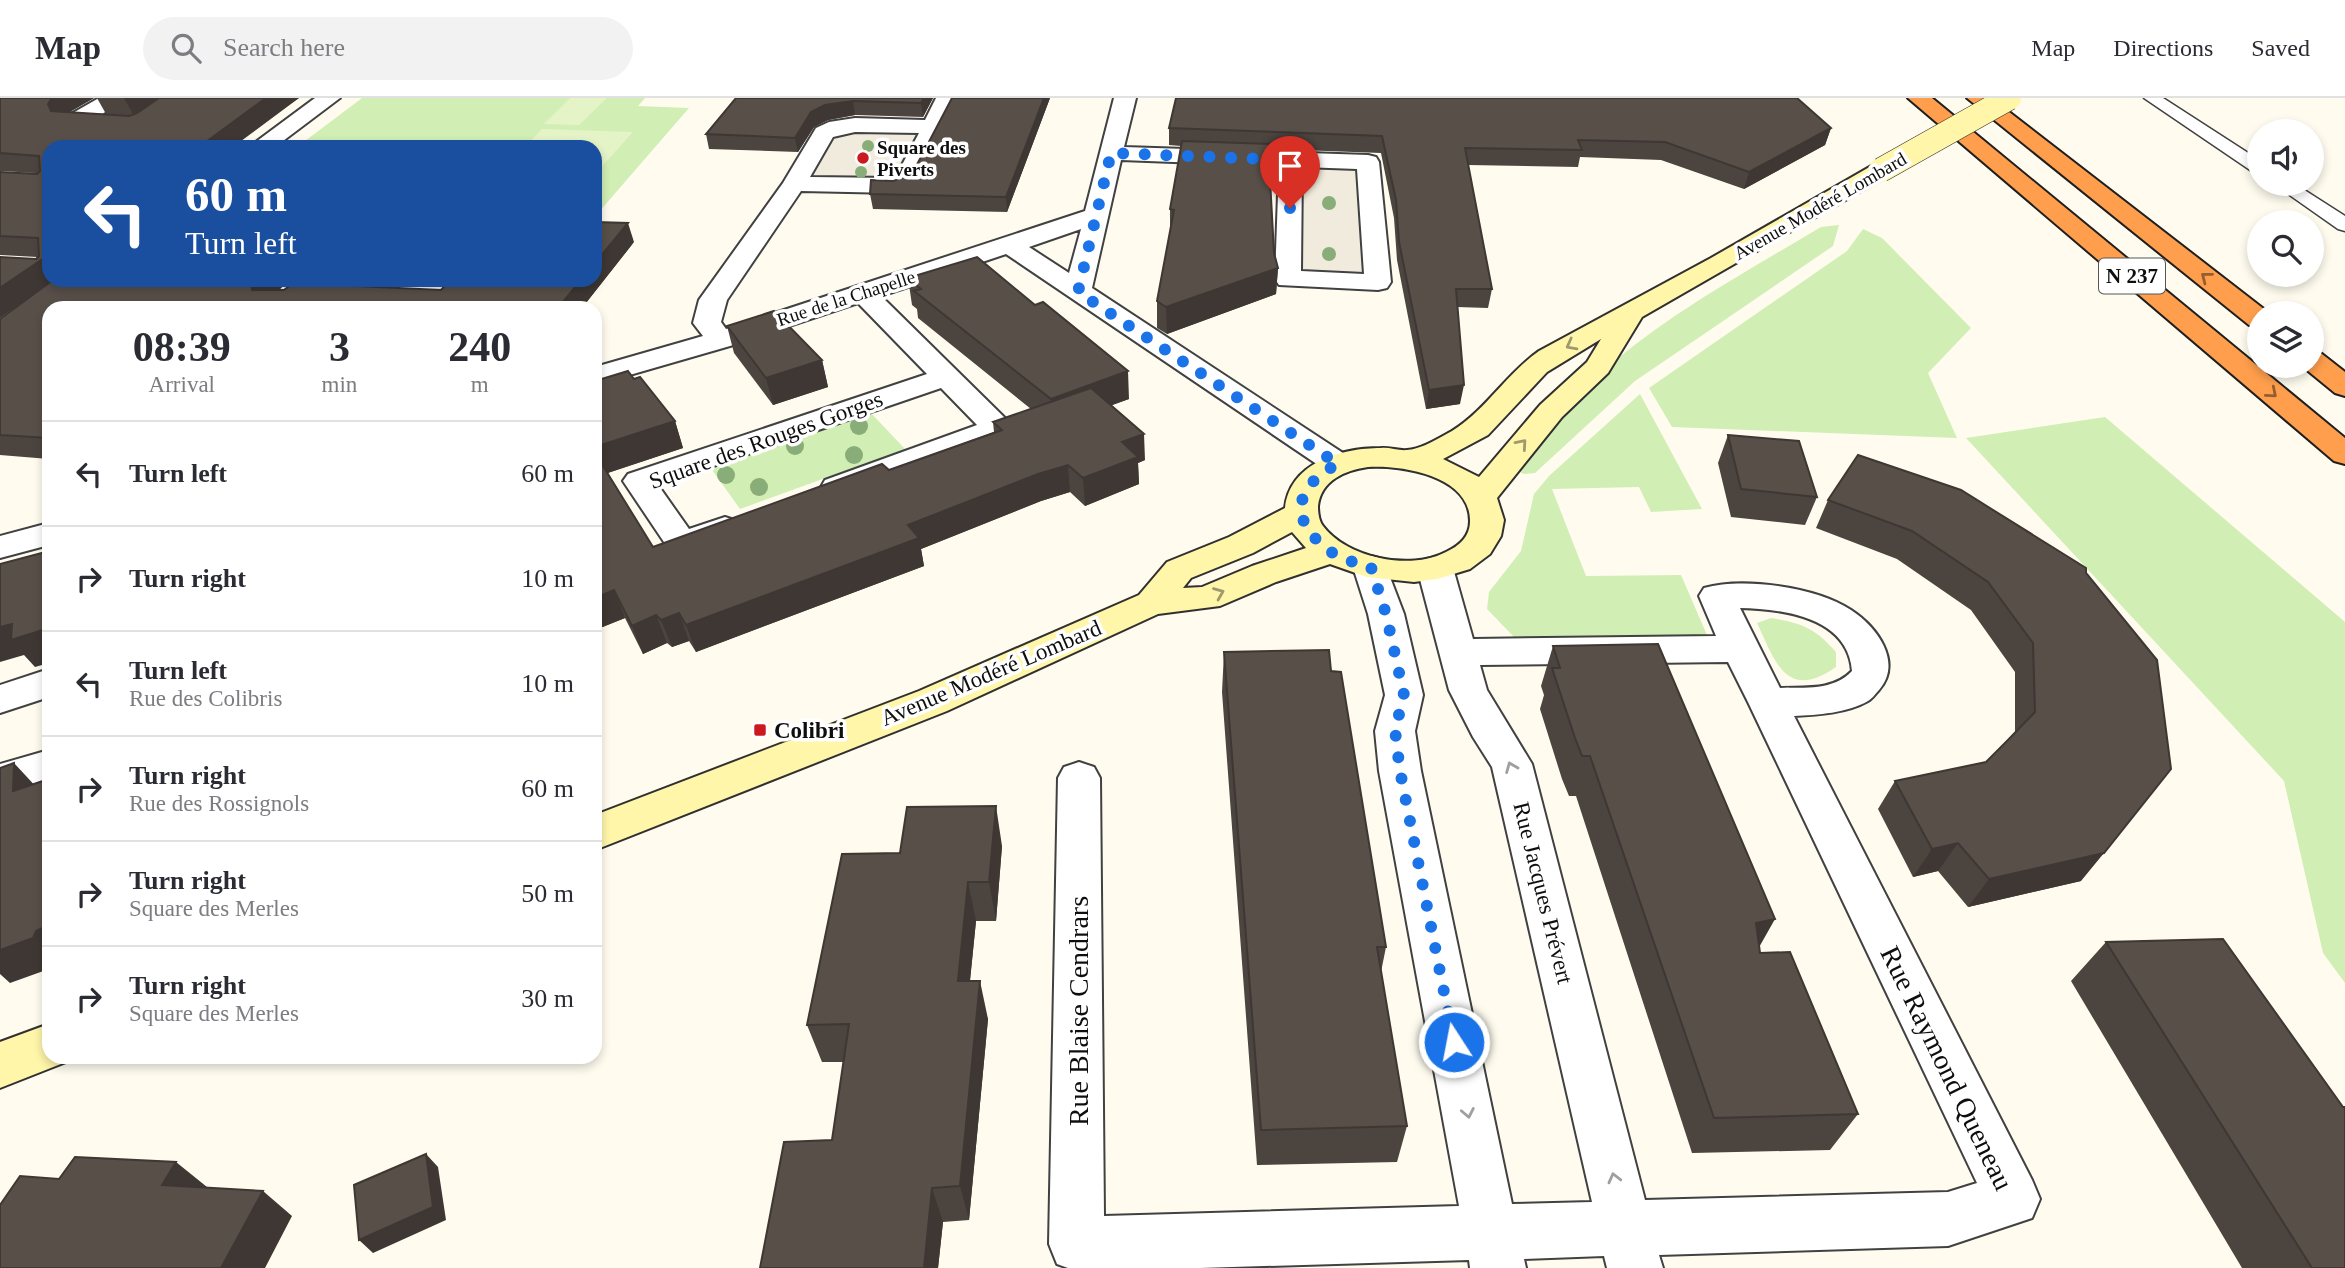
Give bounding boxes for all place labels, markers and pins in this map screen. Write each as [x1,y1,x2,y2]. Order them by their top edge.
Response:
pin [1260,136,1320,208]
place label: Square des Piverts [877,137,966,180]
marker: Square des Piverts [855,150,871,166]
place label: Colibri [774,718,845,743]
marker: Colibri [752,722,768,738]

